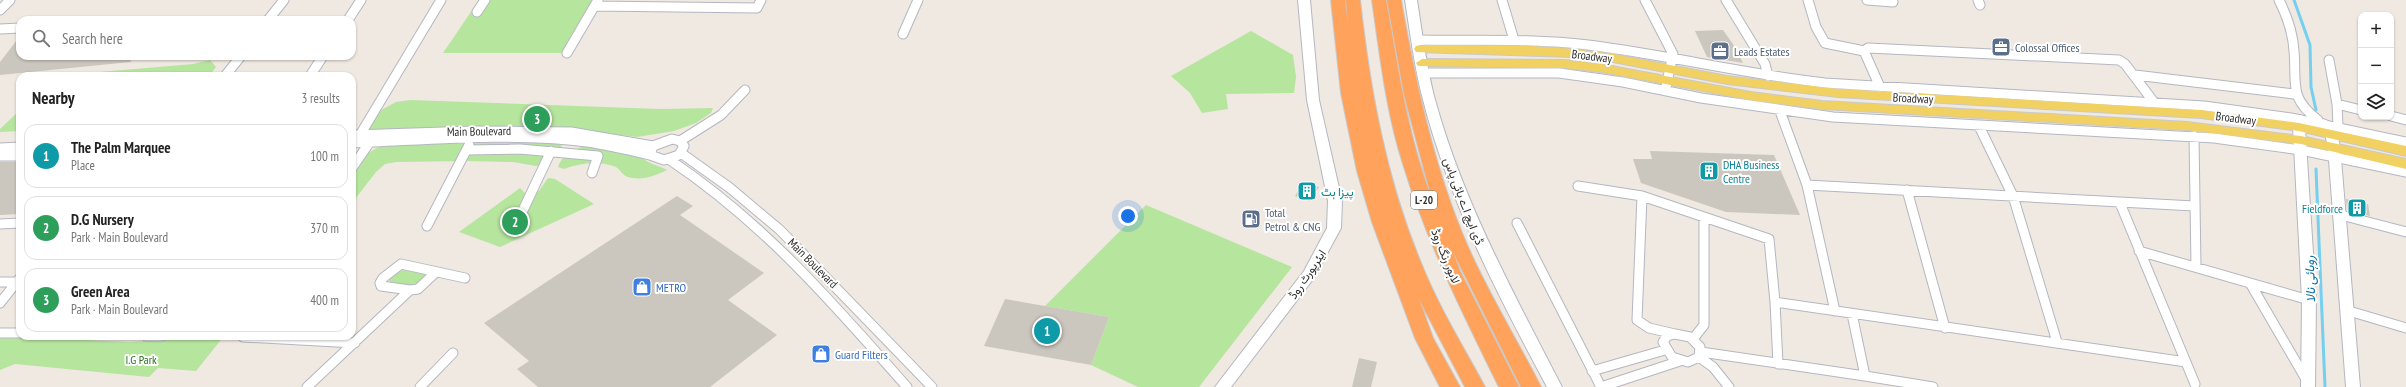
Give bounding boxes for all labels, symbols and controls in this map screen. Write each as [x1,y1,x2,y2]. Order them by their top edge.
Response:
map controls [2358,12,2394,120]
button: + [2358,12,2394,48]
search box [16,16,356,60]
icon: search [30,27,52,49]
text: Search here [62,29,123,48]
office icon: Colossal Offices [1990,36,2012,58]
office icon: Leads Estates [1709,40,1731,62]
place label: Colossal Offices [2015,40,2080,55]
place label: Leads Estates [1734,44,1790,59]
street label: Broadway [1571,46,1614,66]
button: − [2358,48,2394,84]
button: layers [2358,84,2394,120]
text: Nearby [32,87,75,109]
street label: Broadway [1892,89,1934,107]
text: 3 results [301,90,340,107]
pin: 3 [524,104,550,134]
street label: Broadway [2215,108,2258,128]
street label: Main Boulevard [447,123,511,139]
text: The Palm Marquee [71,138,171,157]
text: 1 [43,148,49,165]
text: 100 m [310,148,339,165]
street label: ڈی ایچ اے بائی پاس [1439,155,1488,248]
text: Place [71,157,95,174]
place label: DHA Business Centre [1723,157,1779,186]
building icon: DHA Business Centre [1698,160,1720,182]
building icon: پیزا ہٹ [1296,180,1318,202]
place label: پیزا ہٹ [1321,184,1354,200]
road number: L-20 [1411,191,1437,209]
building icon: Fieldforce [2346,197,2368,219]
place label: Fieldforce [2302,201,2343,216]
place label: Total Petrol & CNG [1265,205,1321,234]
your location [1118,206,1138,226]
pin: 2 [502,207,528,237]
fuel station icon: Total Petrol & CNG [1240,208,1262,230]
text: D.G Nursery [71,210,134,229]
text: 2 [43,220,49,237]
text: 370 m [310,220,339,237]
street label: لاہور رنگ روڈ [1427,226,1464,286]
text: Park · Main Boulevard [71,229,168,246]
street label: Main Boulevard [785,235,841,291]
street label: ایئرپورٹ روڈ [1285,246,1330,302]
water label: روہائی نالا [2301,255,2319,303]
shop icon: METRO [631,276,653,298]
place label: METRO [656,280,687,295]
text: Green Area [71,282,130,301]
text: 3 [43,292,49,309]
text: 400 m [310,292,339,309]
text: Park · Main Boulevard [71,301,168,318]
pin: 1 [1034,316,1060,346]
shop icon: Guard Filters [810,343,832,365]
place label: Guard Filters [835,347,888,362]
park label: I.G Park [125,352,157,367]

